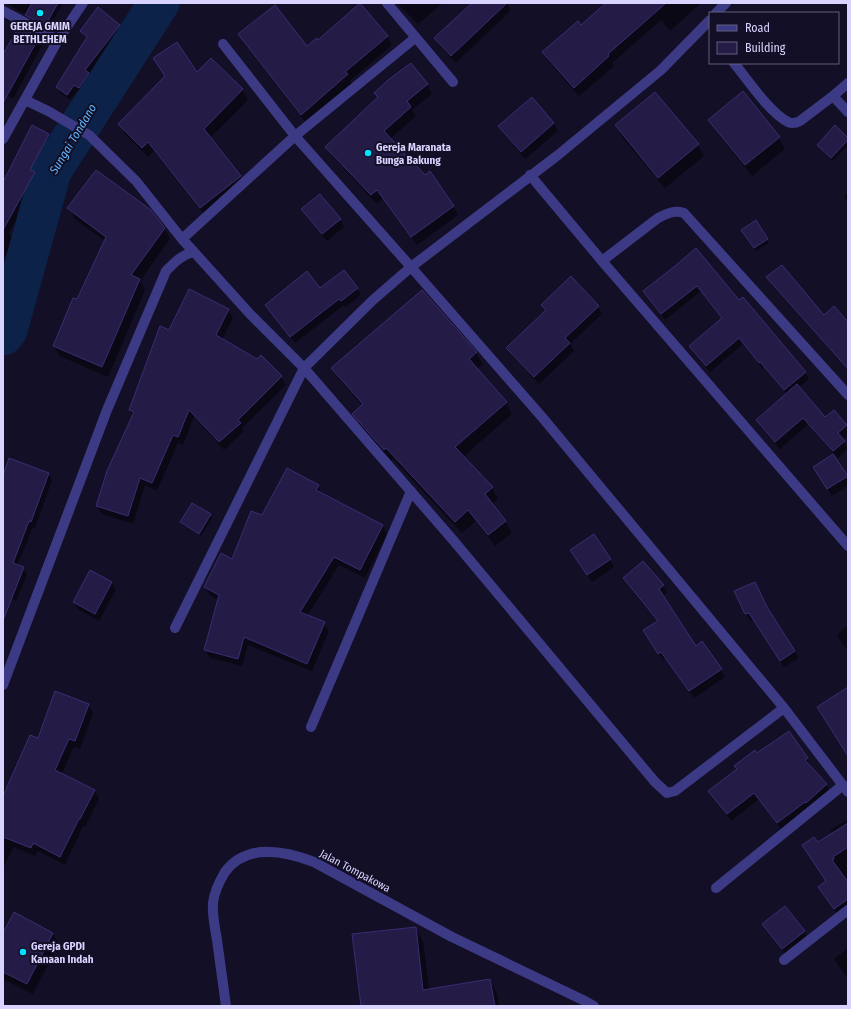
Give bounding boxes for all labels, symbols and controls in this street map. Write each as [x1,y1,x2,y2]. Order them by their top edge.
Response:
marker: GEREJA GMIM BETHLEHEM [35,8,45,18]
legend [709,12,839,64]
place label: GEREJA GMIM BETHLEHEM [10,20,70,46]
text: Road [745,21,770,35]
text: Building [745,41,786,55]
water label: Sungai Tondano [46,101,99,177]
place label: Gereja Maranata Bunga Bakung [376,141,452,167]
marker: Gereja Maranata Bunga Bakung [363,148,373,158]
street label: Jalan Tompakowa [317,847,393,895]
place label: Gereja GPDI Kanaan Indah [31,940,94,966]
marker: Gereja GPDI Kanaan Indah [18,947,28,957]

